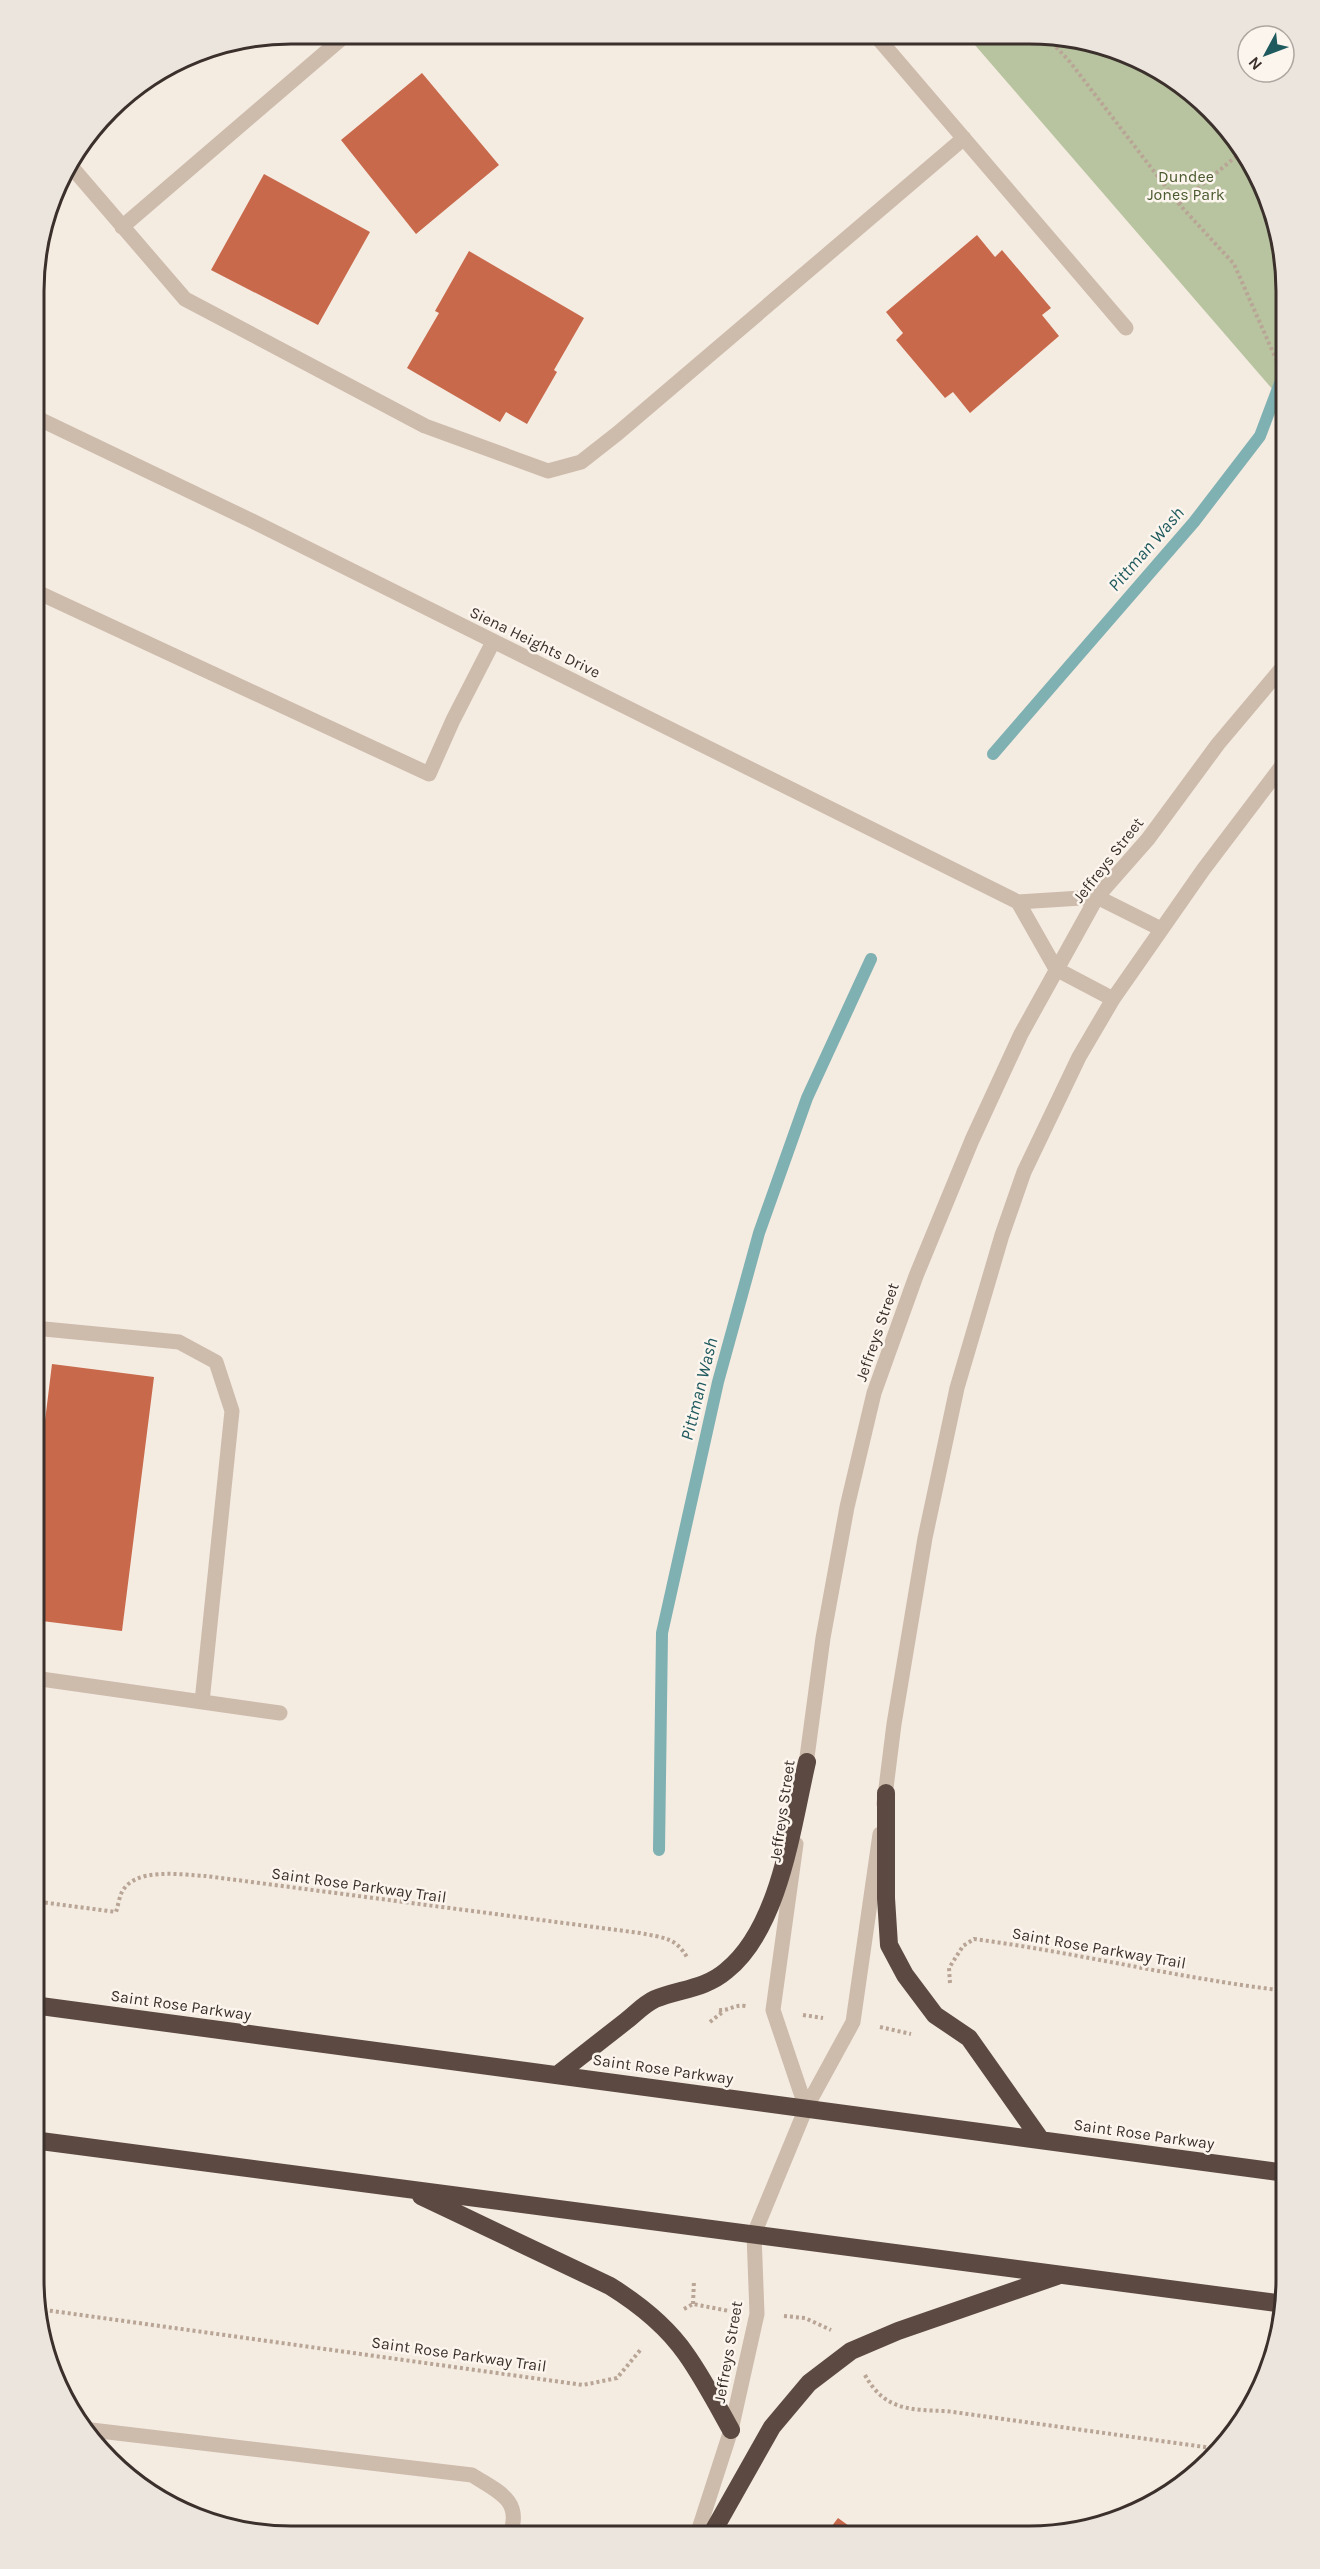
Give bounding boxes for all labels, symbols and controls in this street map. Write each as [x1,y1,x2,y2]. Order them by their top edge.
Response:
north arrow [1236,24,1296,84]
text: N [1244,53,1266,74]
park label: Dundee Jones Park [1147,167,1225,204]
water label: Pittman Wash [1103,502,1189,596]
street label: Siena Heights Drive [467,602,603,682]
street label: Jeffreys Street [1069,813,1147,907]
street label: Jeffreys Street [851,1280,903,1384]
water label: Pittman Wash [676,1335,722,1443]
street label: Jeffreys Street [765,1759,799,1863]
street label: Saint Rose Parkway Trail [270,1863,448,1907]
street label: Saint Rose Parkway Trail [1010,1923,1188,1973]
street label: Saint Rose Parkway [109,1986,253,2024]
street label: Saint Rose Parkway [591,2050,735,2088]
street label: Saint Rose Parkway [1072,2115,1216,2153]
street label: Jeffreys Street [710,2300,746,2404]
street label: Saint Rose Parkway Trail [370,2332,548,2376]

